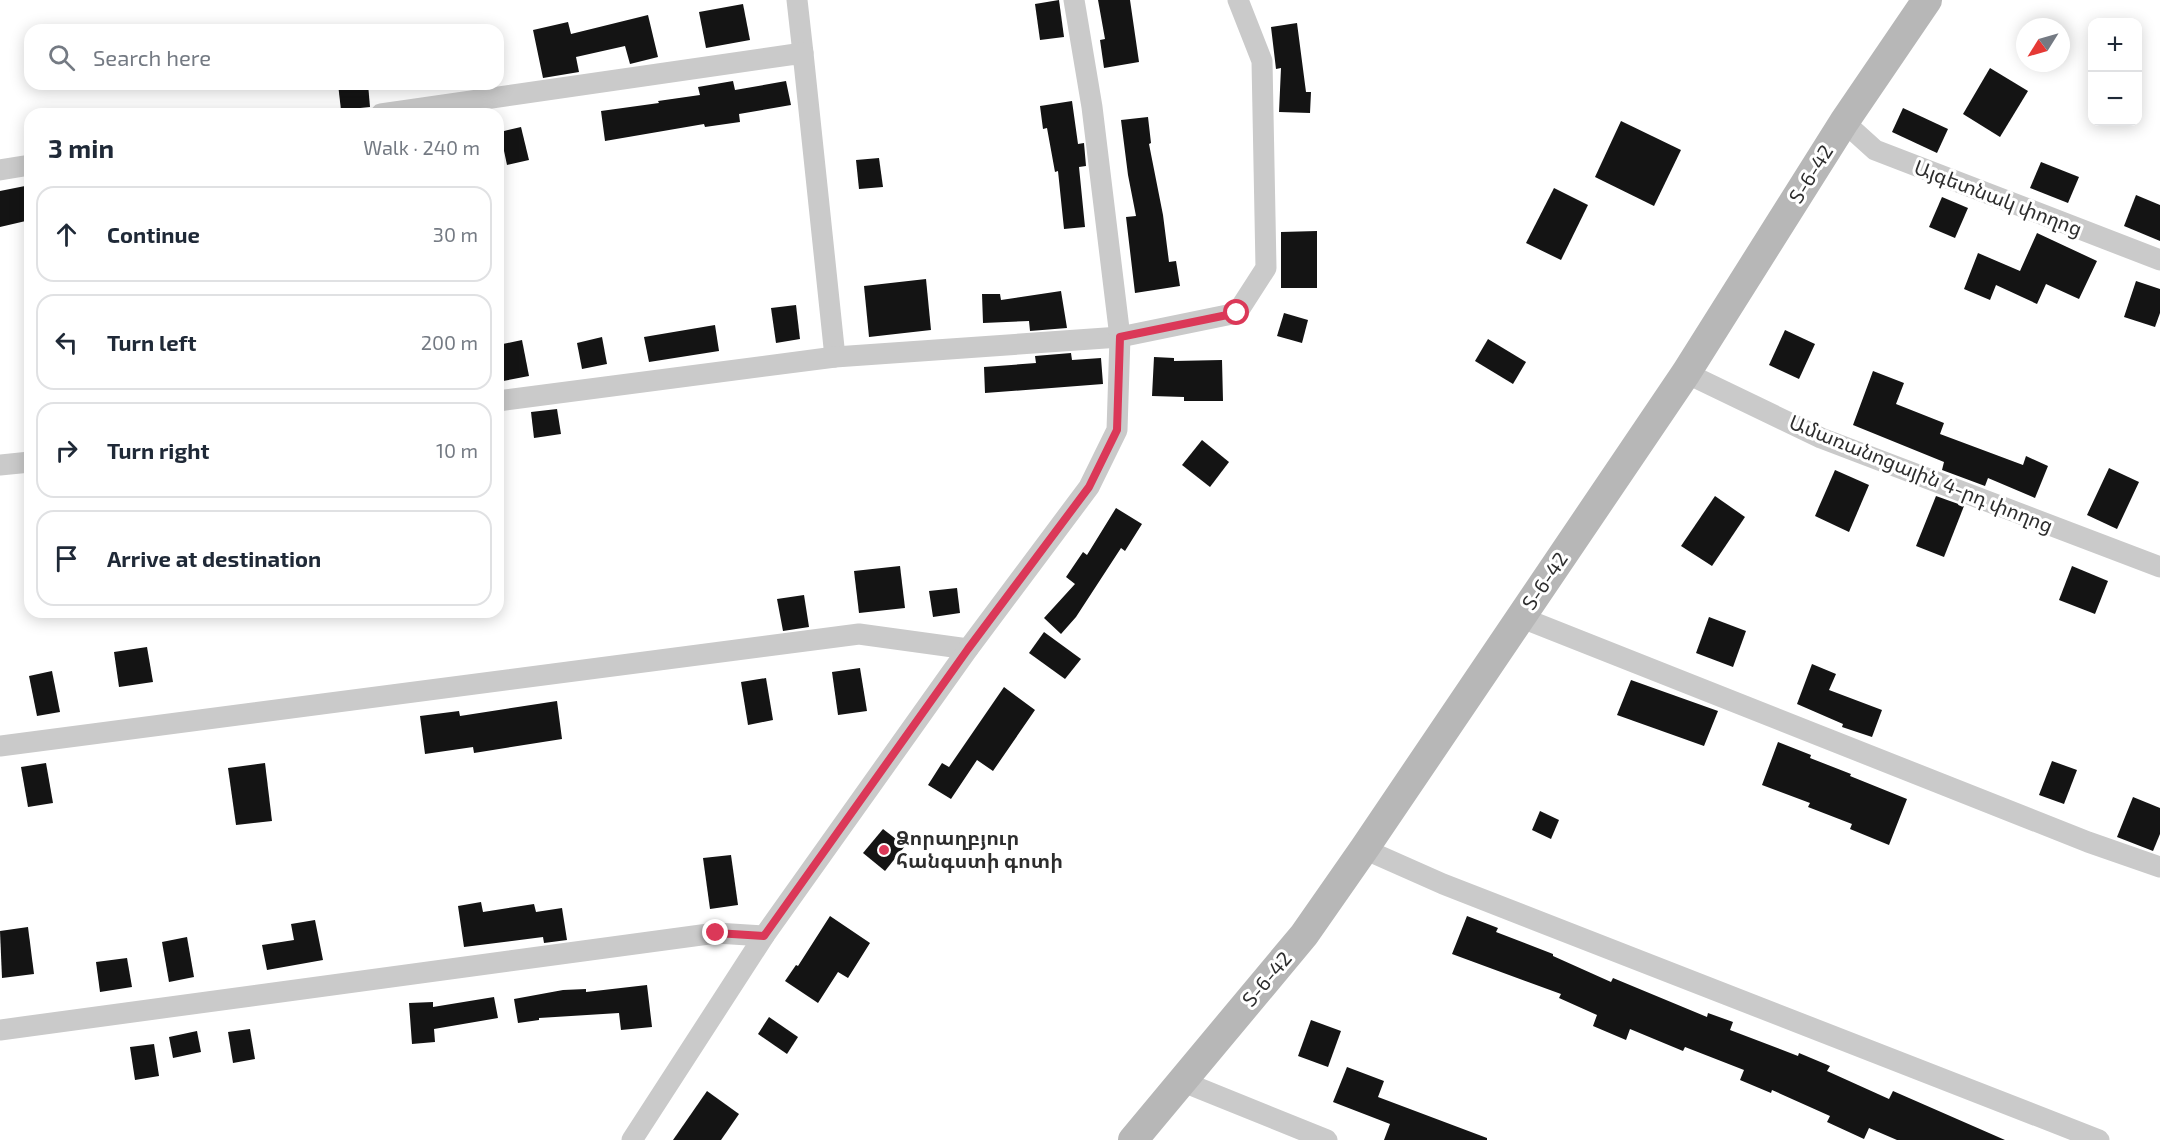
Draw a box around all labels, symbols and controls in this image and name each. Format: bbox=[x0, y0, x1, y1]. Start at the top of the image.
north arrow bbox=[2016, 18, 2070, 72]
map controls bbox=[2088, 18, 2142, 126]
button: + bbox=[2088, 18, 2142, 72]
search box bbox=[24, 24, 504, 90]
icon: search bbox=[45, 41, 78, 74]
text: Search here bbox=[93, 44, 211, 70]
button: − bbox=[2088, 72, 2142, 126]
text: 3 min bbox=[48, 132, 114, 163]
text: Walk · 240 m bbox=[363, 135, 480, 159]
street label: Տ-6-42 bbox=[1783, 140, 1837, 207]
street label: Այգետնակ փողոց bbox=[1911, 154, 2086, 241]
icon: ahead bbox=[50, 218, 83, 251]
text: Continue bbox=[107, 221, 200, 247]
text: 30 m bbox=[433, 222, 478, 246]
route start bbox=[1223, 299, 1249, 325]
icon: left bbox=[50, 326, 83, 359]
text: Turn left bbox=[107, 329, 196, 355]
text: 200 m bbox=[421, 330, 478, 354]
street label: Ամառանոցային 4-րդ փողոց bbox=[1786, 409, 2057, 538]
icon: right bbox=[50, 434, 83, 467]
text: Turn right bbox=[107, 437, 209, 463]
text: 10 m bbox=[436, 438, 478, 462]
icon: arrive bbox=[50, 542, 83, 575]
text: Arrive at destination bbox=[107, 545, 321, 571]
street label: Տ-6-42 bbox=[1516, 547, 1572, 614]
place label: Ձորաղբյուր հանգստի գոտի bbox=[896, 825, 1063, 873]
marker: Ձորաղբյուր հանգստի գոտի bbox=[877, 843, 891, 857]
route end bbox=[702, 919, 728, 945]
street label: Տ-6-42 bbox=[1236, 946, 1296, 1011]

